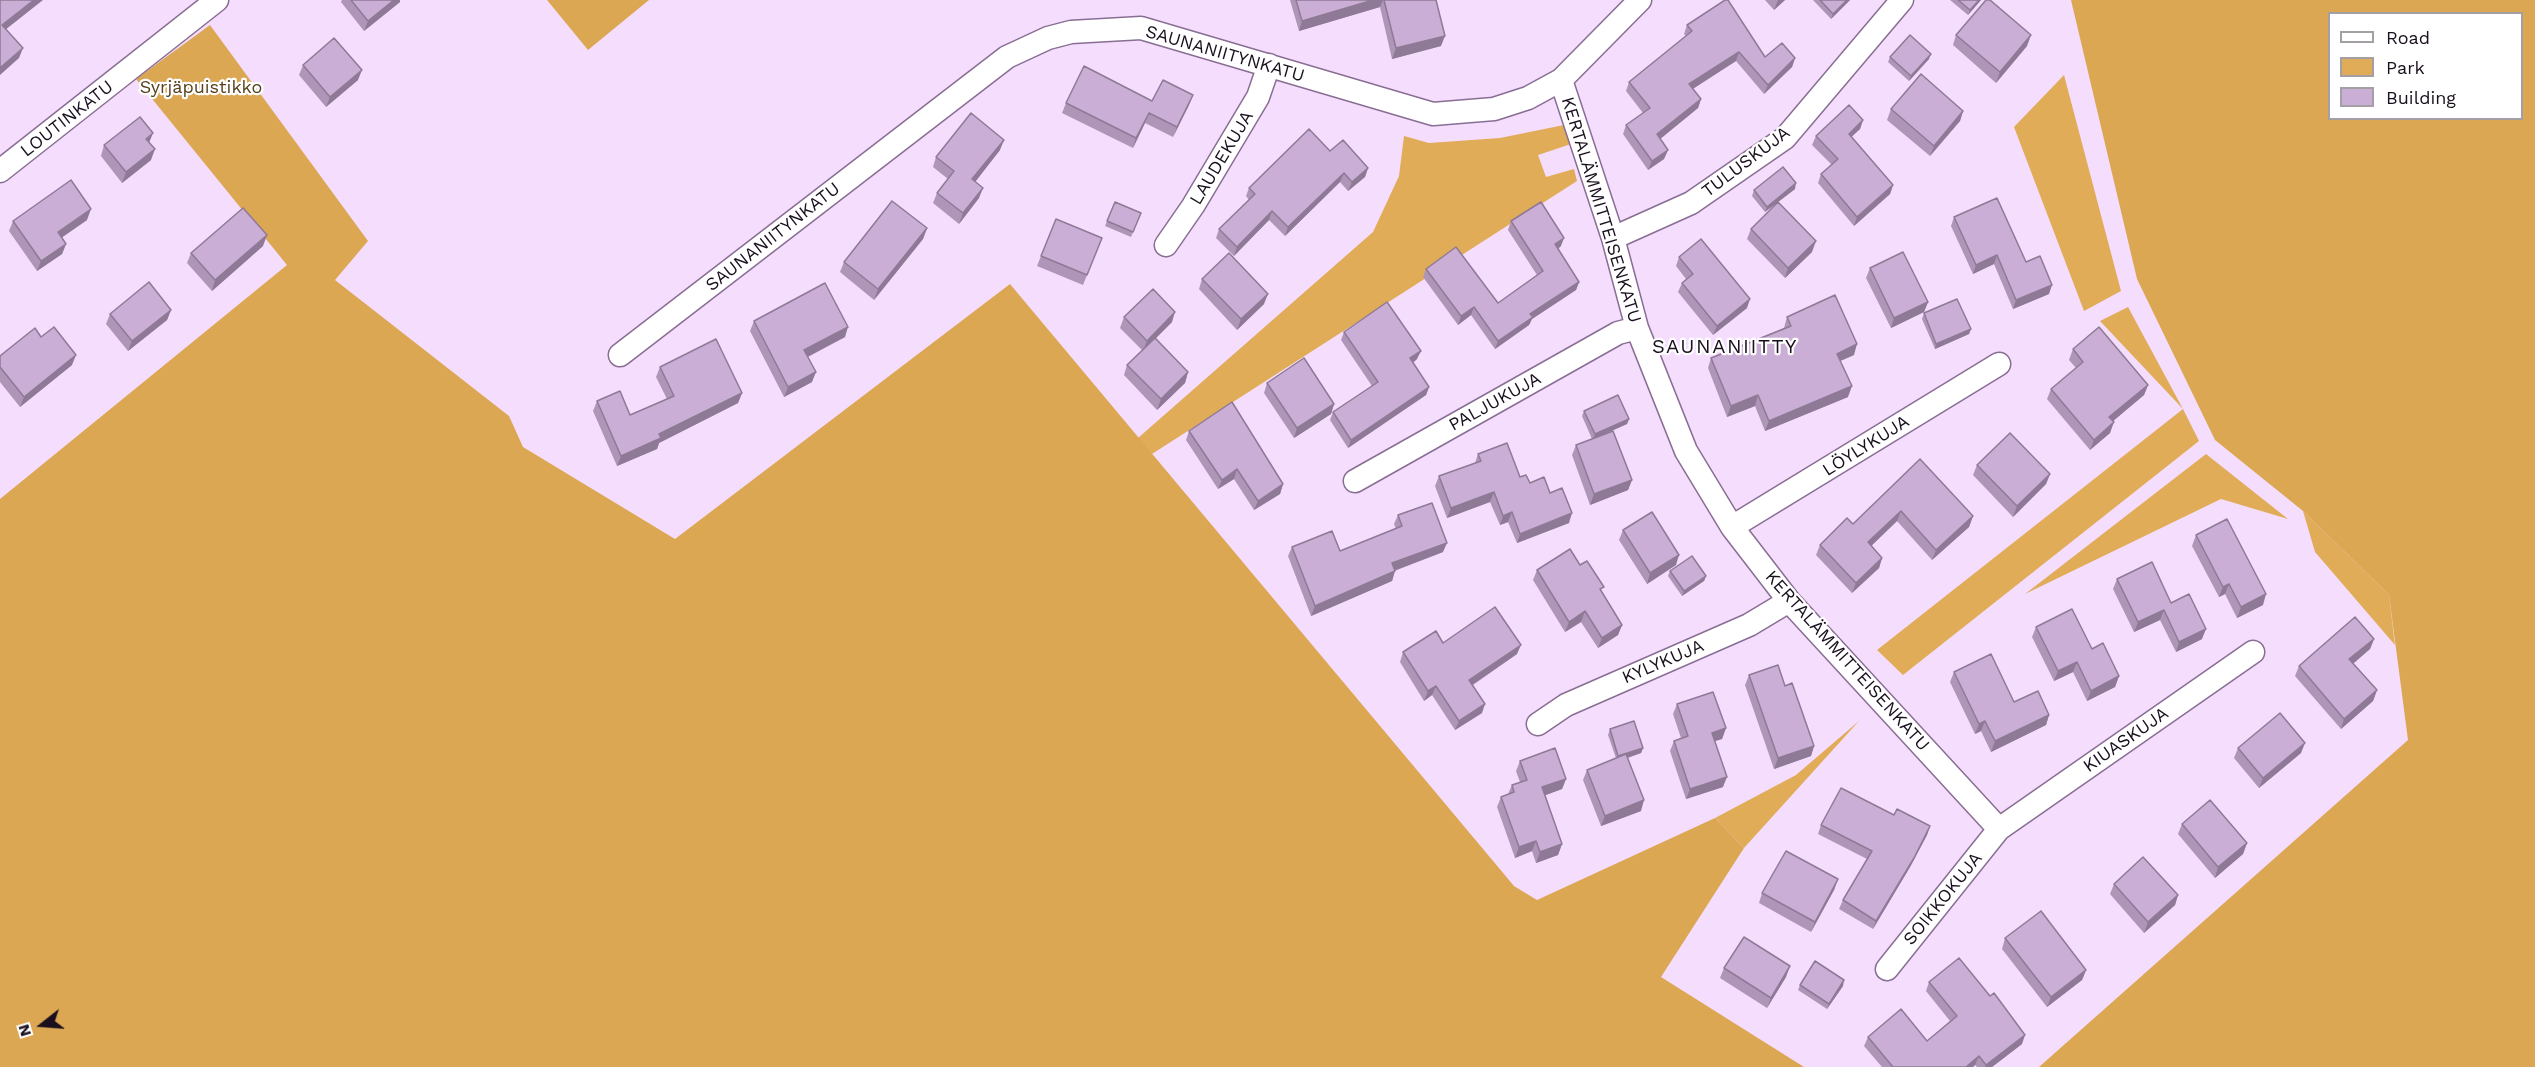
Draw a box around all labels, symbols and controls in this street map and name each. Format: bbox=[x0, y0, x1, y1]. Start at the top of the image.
legend bbox=[2328, 12, 2523, 120]
street label: SAUNANIITYNKATU bbox=[1143, 21, 1307, 87]
text: Road bbox=[2386, 27, 2430, 48]
text: Park bbox=[2386, 57, 2425, 78]
street label: LOUTINKATU bbox=[16, 76, 118, 162]
park label: Syrjäpuistikko bbox=[140, 77, 262, 99]
text: Building bbox=[2386, 87, 2456, 108]
street label: KERTALÄMMITTEISENKATU bbox=[1556, 94, 1646, 326]
street label: LAUDEKUJA bbox=[1186, 107, 1258, 209]
street label: TULUSKUJA bbox=[1698, 122, 1794, 202]
street label: SAUNANIITYNKATU bbox=[702, 178, 844, 296]
district label: SAUNANIITTY bbox=[1652, 335, 1798, 359]
street label: PALJUKUJA bbox=[1445, 368, 1545, 436]
street label: LÖYLYKUJA bbox=[1819, 411, 1913, 481]
street label: KERTALÄMMITTEISENKATU bbox=[1760, 566, 1934, 756]
street label: KYLYKUJA bbox=[1619, 635, 1707, 689]
street label: KIUASKUJA bbox=[2079, 703, 2173, 777]
street label: SOIKKOKUJA bbox=[1899, 848, 1987, 950]
north arrow bbox=[12, 995, 72, 1055]
text: N bbox=[13, 1022, 35, 1039]

